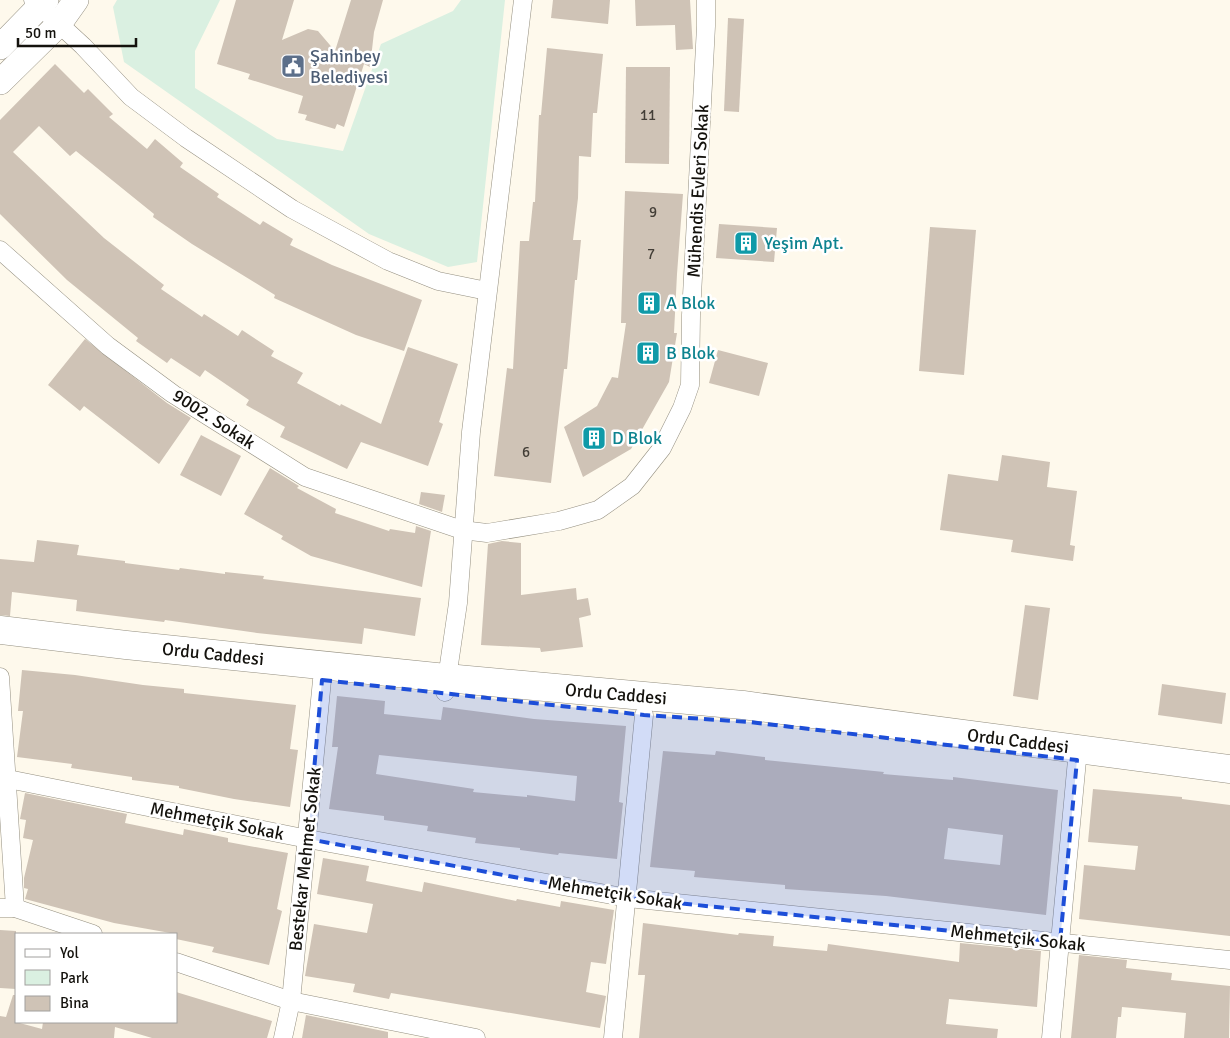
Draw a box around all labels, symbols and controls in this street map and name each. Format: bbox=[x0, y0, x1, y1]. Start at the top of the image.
scale bar bbox=[18, 15, 135, 47]
text: 50 m bbox=[25, 24, 56, 42]
place label: Şahinbey Belediyesi bbox=[310, 45, 388, 88]
public building icon: Şahinbey Belediyesi bbox=[280, 53, 306, 79]
street label: Mühendis Evleri Sokak bbox=[682, 104, 714, 278]
house number: 11 bbox=[640, 106, 656, 124]
house number: 9 bbox=[649, 203, 657, 221]
building icon: Yeşim Apt. bbox=[733, 230, 759, 256]
place label: Yeşim Apt. bbox=[764, 232, 844, 254]
house number: 7 bbox=[647, 245, 655, 263]
building icon: A Blok bbox=[636, 290, 662, 316]
place label: A Blok bbox=[666, 292, 715, 314]
building icon: B Blok bbox=[635, 340, 661, 366]
place label: B Blok bbox=[666, 342, 715, 364]
street label: 9002. Sokak bbox=[169, 384, 259, 454]
building icon: D Blok bbox=[581, 425, 607, 451]
place label: D Blok bbox=[612, 427, 662, 449]
house number: 6 bbox=[522, 443, 530, 461]
street label: Ordu Caddesi bbox=[161, 638, 265, 670]
street label: Ordu Caddesi bbox=[564, 679, 668, 709]
street label: Ordu Caddesi bbox=[966, 724, 1070, 758]
street label: Bestekar Mehmet Sokak bbox=[284, 766, 326, 952]
street label: Mehmetçik Sokak bbox=[148, 797, 286, 845]
street label: Mehmetçik Sokak bbox=[546, 872, 684, 914]
street label: Mehmetçik Sokak bbox=[949, 920, 1087, 956]
legend bbox=[15, 933, 178, 1023]
text: Yol bbox=[60, 944, 79, 962]
text: Park bbox=[60, 969, 89, 987]
text: Bina bbox=[60, 994, 89, 1012]

